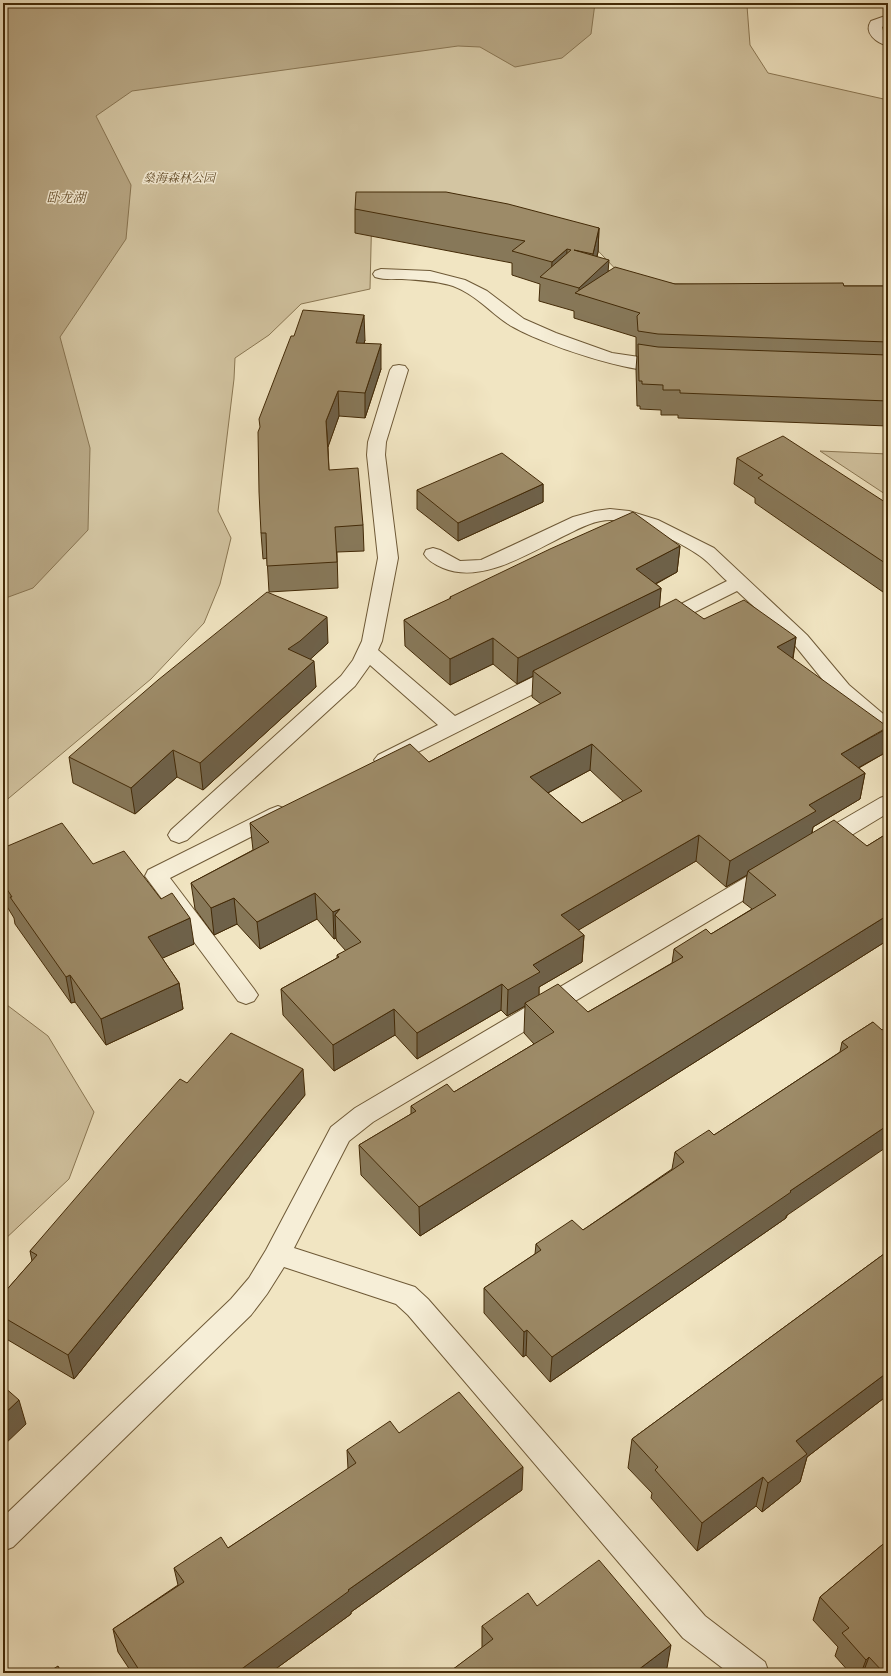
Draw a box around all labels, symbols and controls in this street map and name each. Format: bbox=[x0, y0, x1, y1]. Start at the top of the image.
park label: 燊海森林公园 bbox=[143, 171, 217, 186]
water label: 卧龙湖 bbox=[46, 190, 87, 207]

